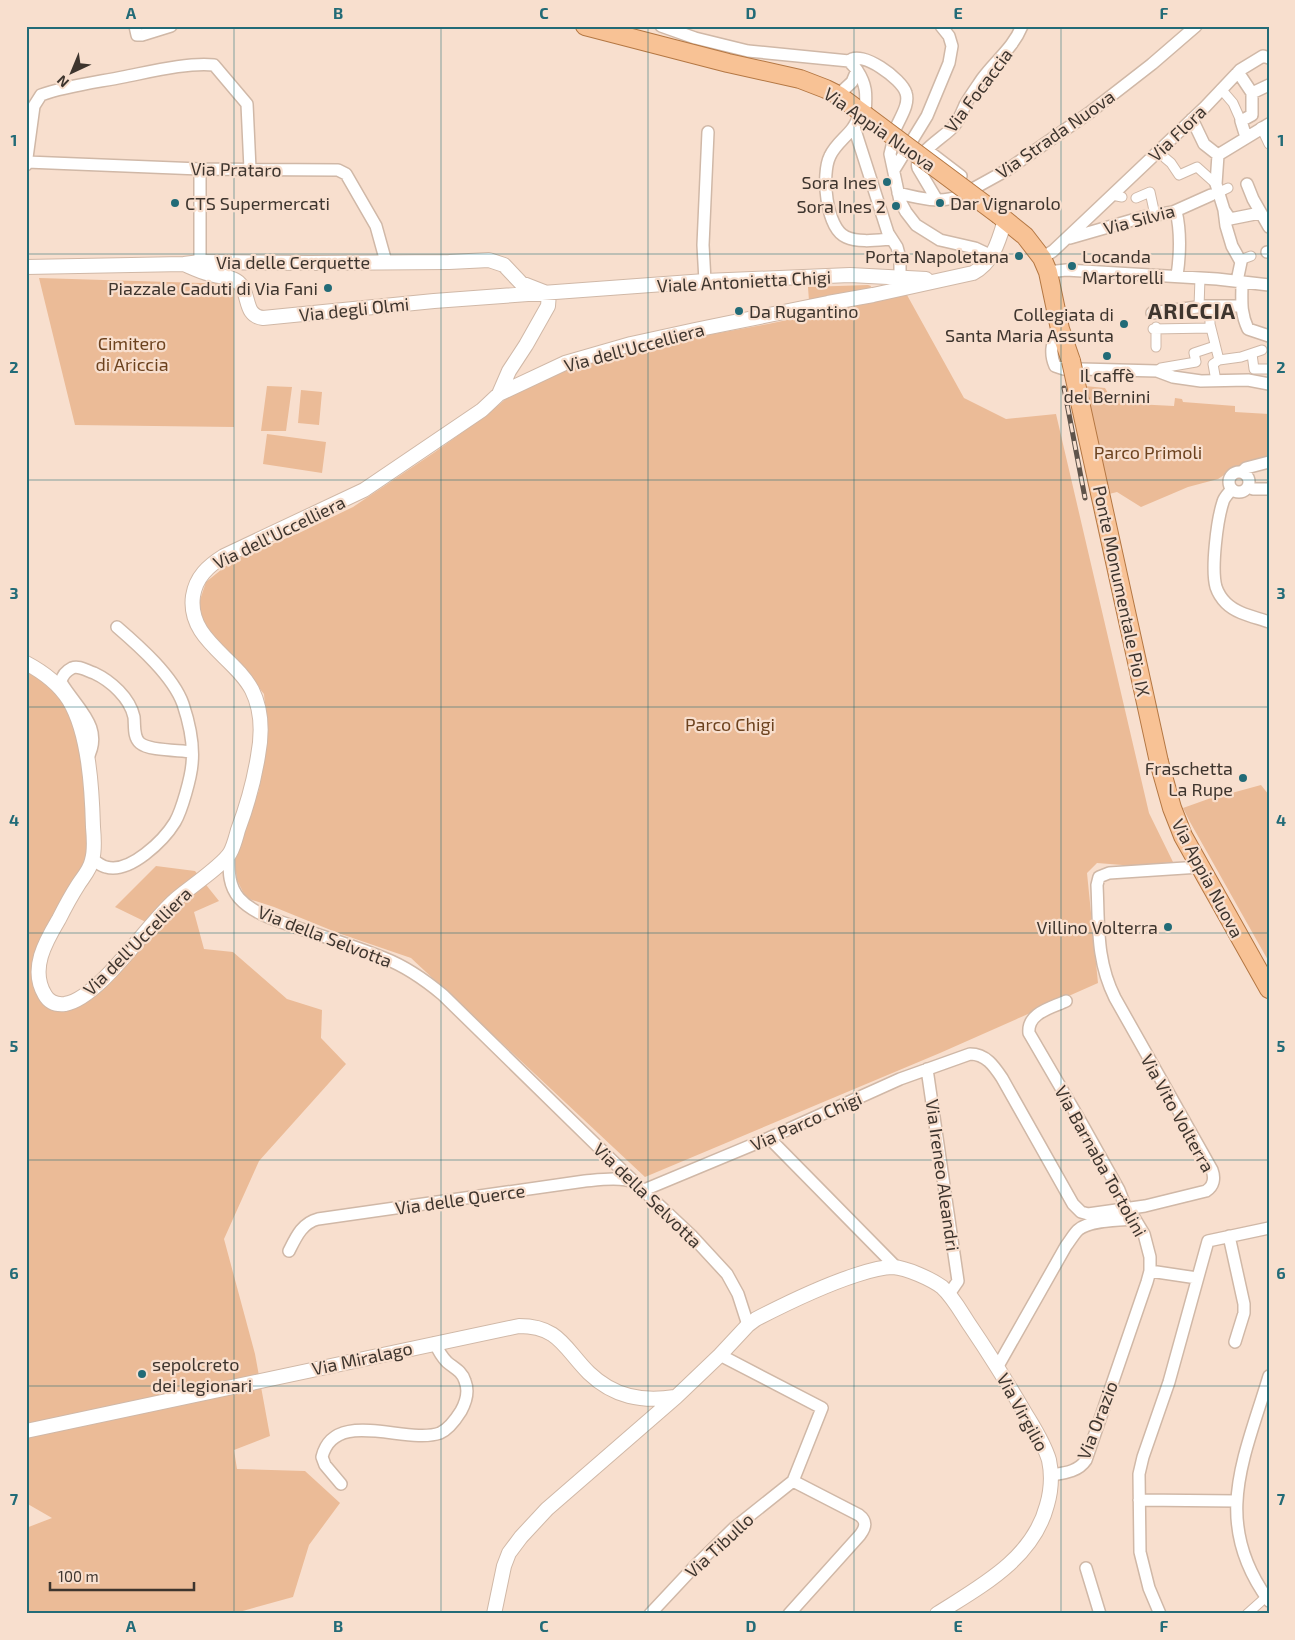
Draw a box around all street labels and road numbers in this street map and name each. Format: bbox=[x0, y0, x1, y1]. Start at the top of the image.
street label: Via Focaccia bbox=[939, 44, 1017, 136]
street label: Via Appia Nuova bbox=[820, 82, 940, 176]
street label: Via Strada Nuova bbox=[991, 85, 1119, 183]
street label: Via Flora bbox=[1144, 100, 1210, 166]
street label: Via Prataro bbox=[190, 157, 282, 181]
street label: Via Silvia bbox=[1101, 199, 1177, 239]
street label: Via delle Cerquette bbox=[216, 251, 370, 273]
street label: Viale Antonietta Chigi bbox=[656, 265, 832, 297]
street label: Via degli Olmi bbox=[298, 292, 410, 326]
street label: Via dell'Uccelliera bbox=[561, 318, 707, 376]
street label: Ponte Monumentale Pio IX bbox=[1089, 483, 1155, 699]
street label: Via dell'Uccelliera bbox=[209, 490, 349, 574]
street label: Via Appia Nuova bbox=[1167, 815, 1249, 941]
street label: Via dell'Uccelliera bbox=[78, 882, 196, 1000]
street label: Via della Selvotta bbox=[255, 900, 395, 972]
street label: Via Vito Volterra bbox=[1136, 1050, 1220, 1176]
street label: Via Barnaba Tortolini bbox=[1050, 1082, 1152, 1240]
street label: Via Parco Chigi bbox=[747, 1087, 865, 1155]
street label: Via Ireneo Aleandri bbox=[921, 1098, 965, 1252]
street label: Via della Selvotta bbox=[589, 1138, 707, 1252]
street label: Via delle Querce bbox=[394, 1179, 526, 1219]
street label: Via Miralago bbox=[310, 1337, 414, 1379]
street label: Via Virgilio bbox=[993, 1369, 1053, 1455]
street label: Via Orazio bbox=[1072, 1378, 1122, 1462]
street label: Via Tibullo bbox=[680, 1508, 758, 1582]

